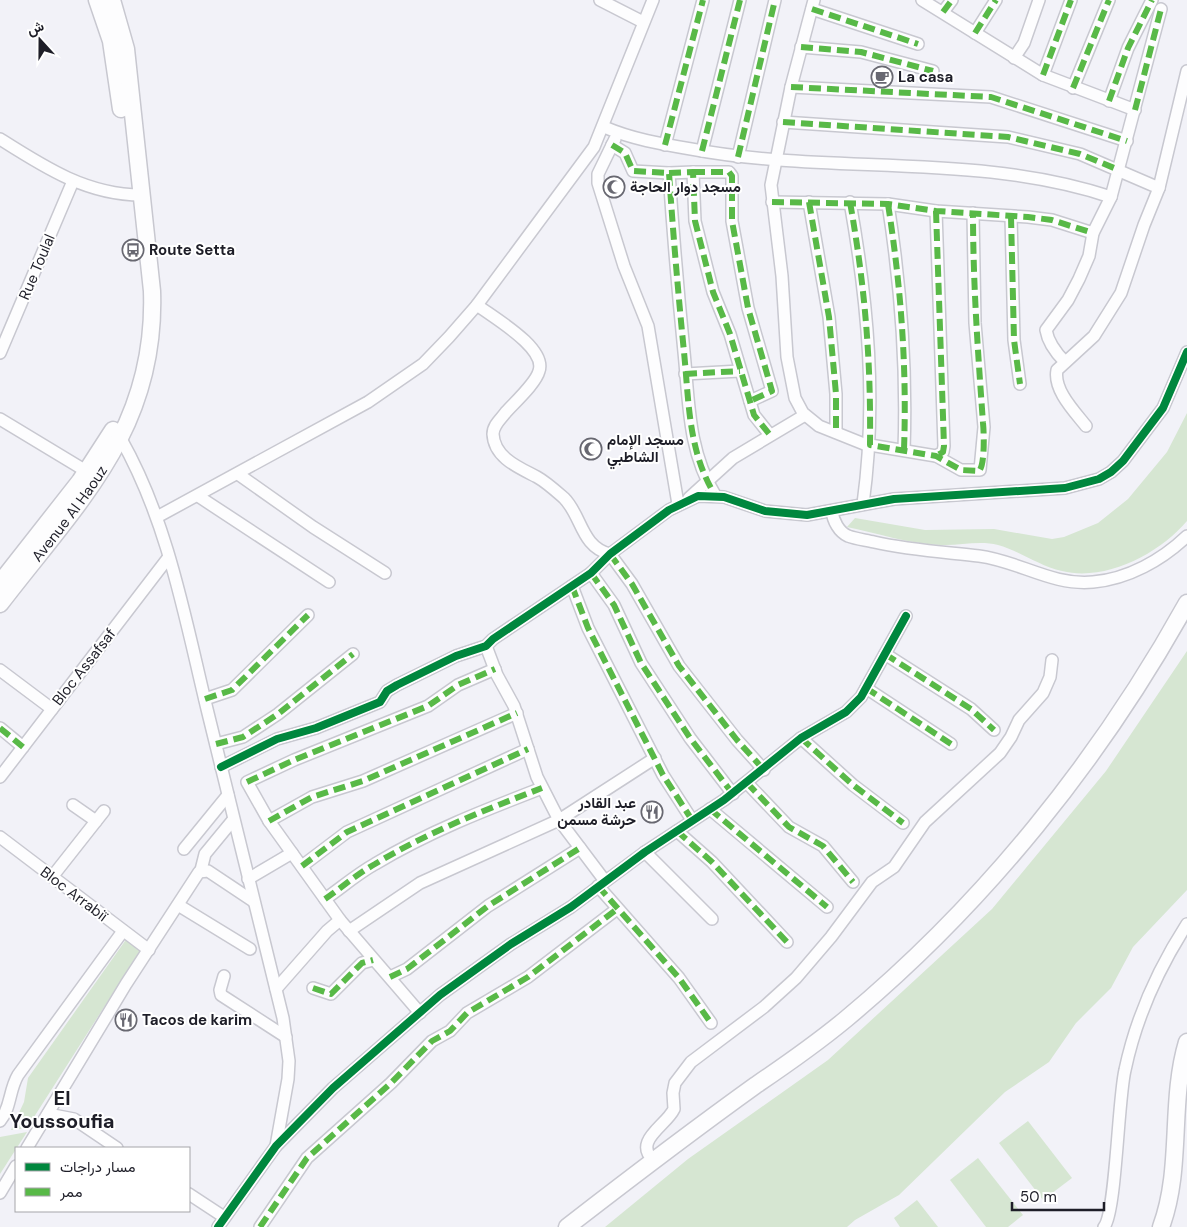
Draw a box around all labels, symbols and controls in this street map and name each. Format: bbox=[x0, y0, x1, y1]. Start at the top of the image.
north arrow bbox=[15, 15, 65, 65]
text: ش bbox=[24, 16, 47, 39]
cafe icon: La casa bbox=[870, 65, 894, 89]
place label: La casa bbox=[898, 67, 953, 87]
mosque icon: مسجد دوار الحاجة bbox=[602, 175, 626, 199]
place label: مسجد دوار الحاجة bbox=[630, 177, 741, 197]
street label: Rue Toulal bbox=[14, 231, 60, 303]
bus stop icon: Route Setta bbox=[121, 238, 145, 262]
place label: Route Setta bbox=[149, 240, 235, 260]
place label: مسجد الإمام الشاطبي bbox=[607, 430, 684, 470]
mosque icon: مسجد الإمام الشاطبي bbox=[579, 437, 603, 461]
street label: Avenue Al Haouz bbox=[27, 462, 112, 566]
street label: Bloc Assafsaf bbox=[48, 624, 120, 710]
place label: عبد القادر حرشة مسمن bbox=[557, 793, 636, 830]
restaurant icon: عبد القادر حرشة مسمن bbox=[640, 800, 664, 824]
street label: Bloc Arrabiï bbox=[36, 862, 112, 926]
restaurant icon: Tacos de karim bbox=[114, 1008, 138, 1032]
place label: Tacos de karim bbox=[142, 1010, 252, 1030]
district label: El Youssoufia bbox=[9, 1085, 115, 1134]
legend bbox=[15, 1147, 190, 1212]
text: مسار دراجات bbox=[60, 1157, 136, 1177]
scale bar bbox=[1012, 1180, 1104, 1212]
text: ممر bbox=[59, 1182, 82, 1202]
text: 50 m bbox=[1020, 1187, 1057, 1207]

